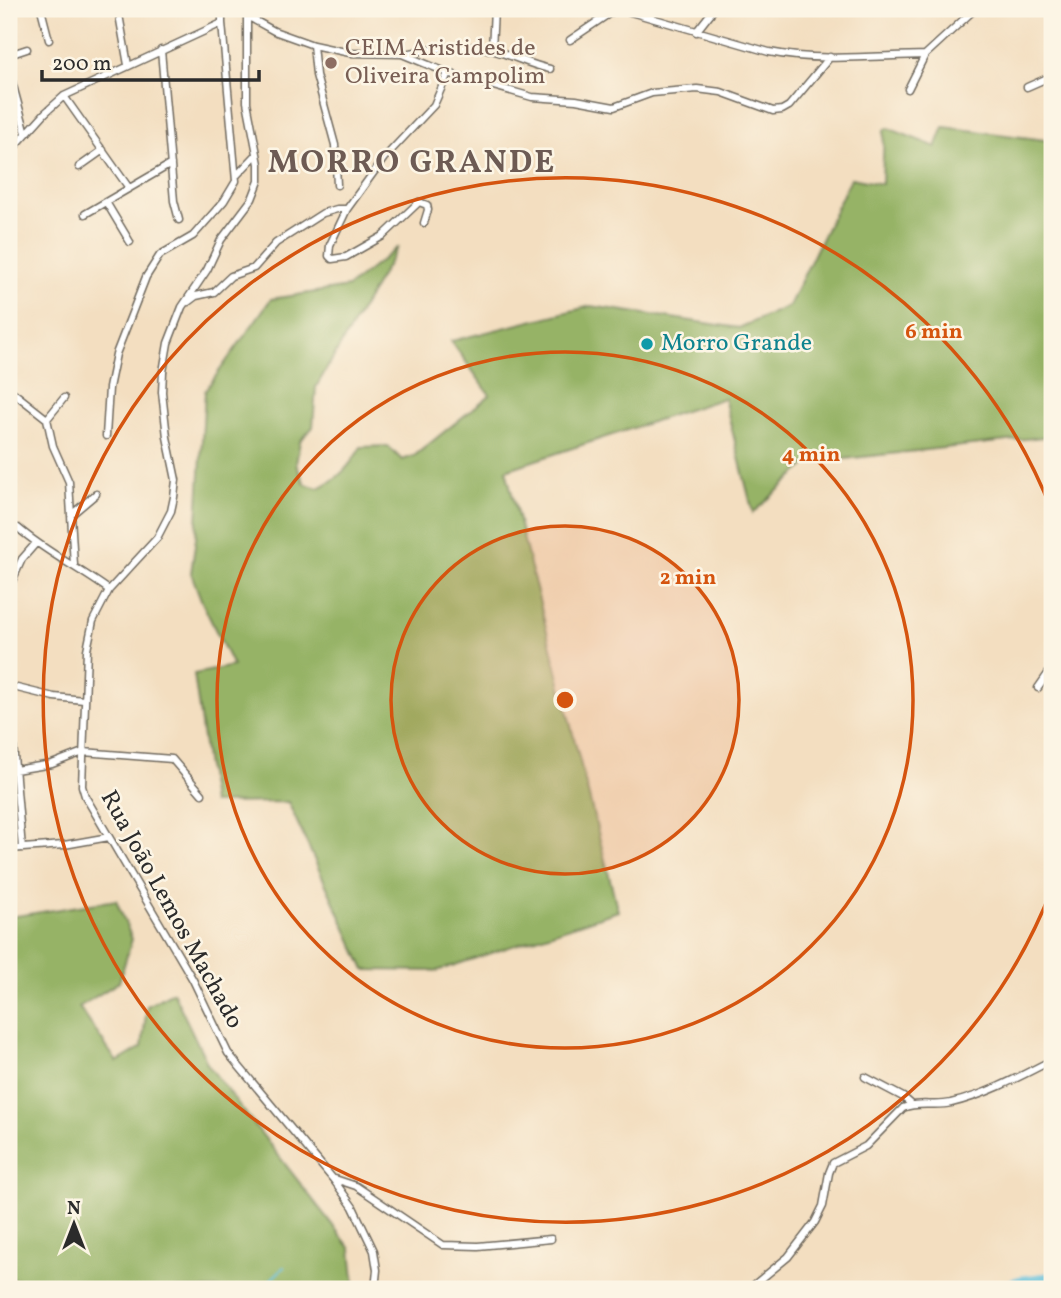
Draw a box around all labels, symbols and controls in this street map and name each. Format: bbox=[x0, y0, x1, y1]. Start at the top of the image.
place label: CEIM Aristides de Oliveira Campolim bbox=[345, 32, 546, 94]
scale bar bbox=[42, 38, 259, 82]
text: 200 m bbox=[52, 50, 112, 79]
marker: CEIM Aristides de Oliveira Campolim bbox=[323, 55, 339, 71]
district label: MORRO GRANDE bbox=[268, 142, 556, 186]
text: 6 min bbox=[905, 318, 963, 347]
place label: Morro Grande bbox=[661, 327, 812, 361]
marker: Morro Grande bbox=[639, 336, 655, 352]
text: 4 min bbox=[782, 441, 840, 470]
text: 2 min bbox=[660, 564, 716, 593]
centre of rings bbox=[553, 688, 577, 712]
street label: Rua João Lemos Machado bbox=[91, 785, 251, 1035]
north arrow bbox=[38, 1190, 108, 1260]
text: N bbox=[67, 1196, 81, 1222]

